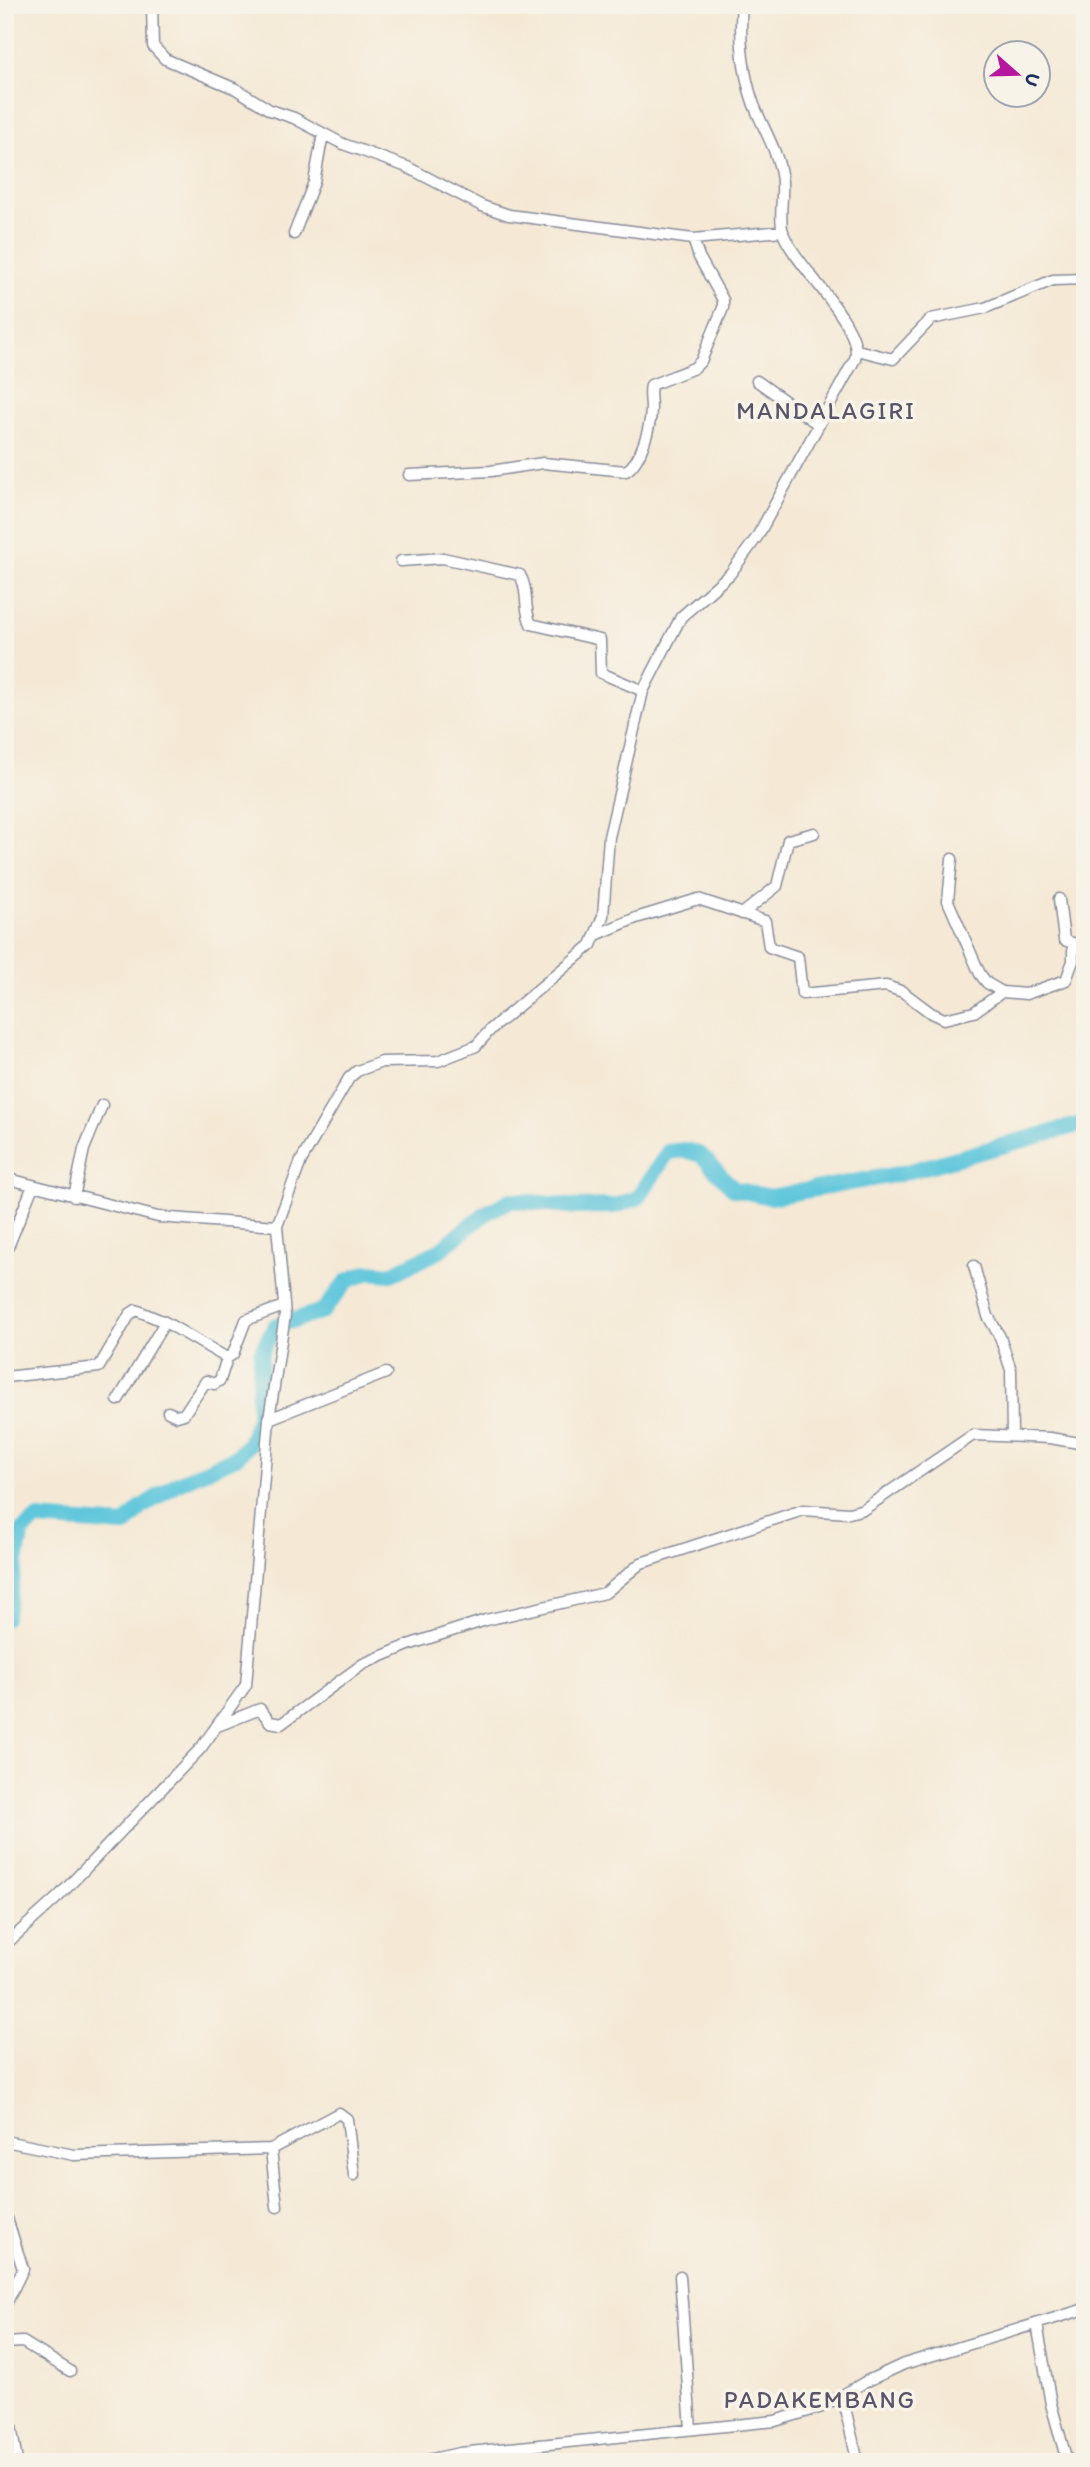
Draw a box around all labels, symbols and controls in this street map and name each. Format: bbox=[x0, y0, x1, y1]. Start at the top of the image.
north arrow bbox=[982, 38, 1052, 108]
text: U bbox=[1020, 70, 1045, 90]
district label: MANDALAGIRI bbox=[736, 396, 916, 425]
district label: PADAKEMBANG bbox=[724, 2385, 916, 2414]

